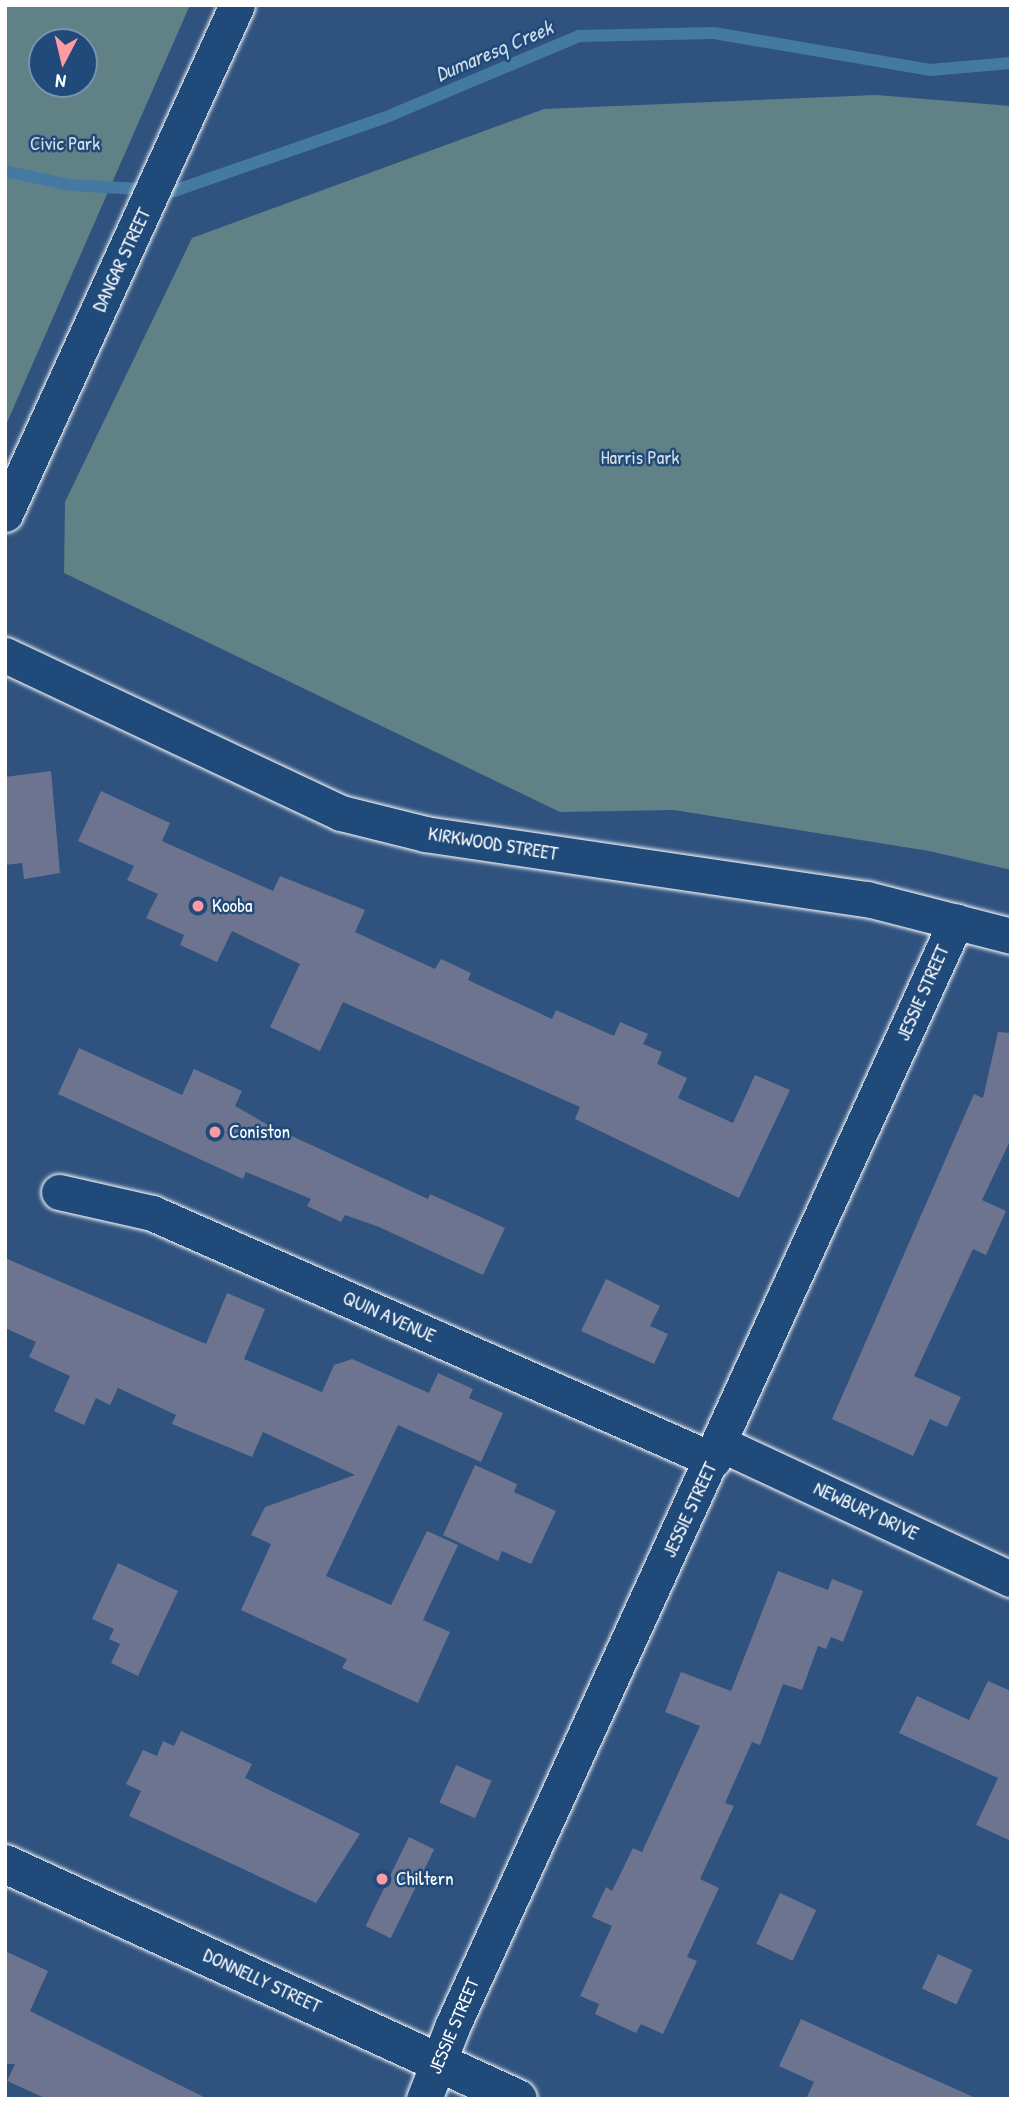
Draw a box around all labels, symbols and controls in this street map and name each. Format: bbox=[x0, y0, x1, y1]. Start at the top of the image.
water label: Dumaresq Creek bbox=[432, 15, 556, 87]
north arrow bbox=[28, 28, 98, 98]
text: N bbox=[54, 68, 67, 95]
park label: Civic Park bbox=[30, 133, 100, 155]
street label: DANGAR STREET bbox=[88, 205, 156, 315]
park label: Harris Park bbox=[601, 447, 679, 469]
street label: KIRKWOOD STREET bbox=[426, 822, 560, 866]
place label: Kooba bbox=[212, 895, 253, 917]
marker: Kooba bbox=[190, 898, 206, 914]
street label: JESSIE STREET bbox=[892, 942, 954, 1044]
place label: Coniston bbox=[229, 1121, 290, 1143]
marker: Coniston bbox=[207, 1124, 223, 1140]
street label: QUIN AVENUE bbox=[339, 1286, 439, 1348]
street label: JESSIE STREET bbox=[658, 1459, 722, 1561]
street label: NEWBURY DRIVE bbox=[810, 1477, 922, 1545]
place label: Chiltern bbox=[396, 1868, 454, 1890]
marker: Chiltern bbox=[374, 1871, 390, 1887]
street label: DONNELLY STREET bbox=[200, 1944, 324, 2018]
street label: JESSIE STREET bbox=[424, 1975, 484, 2077]

